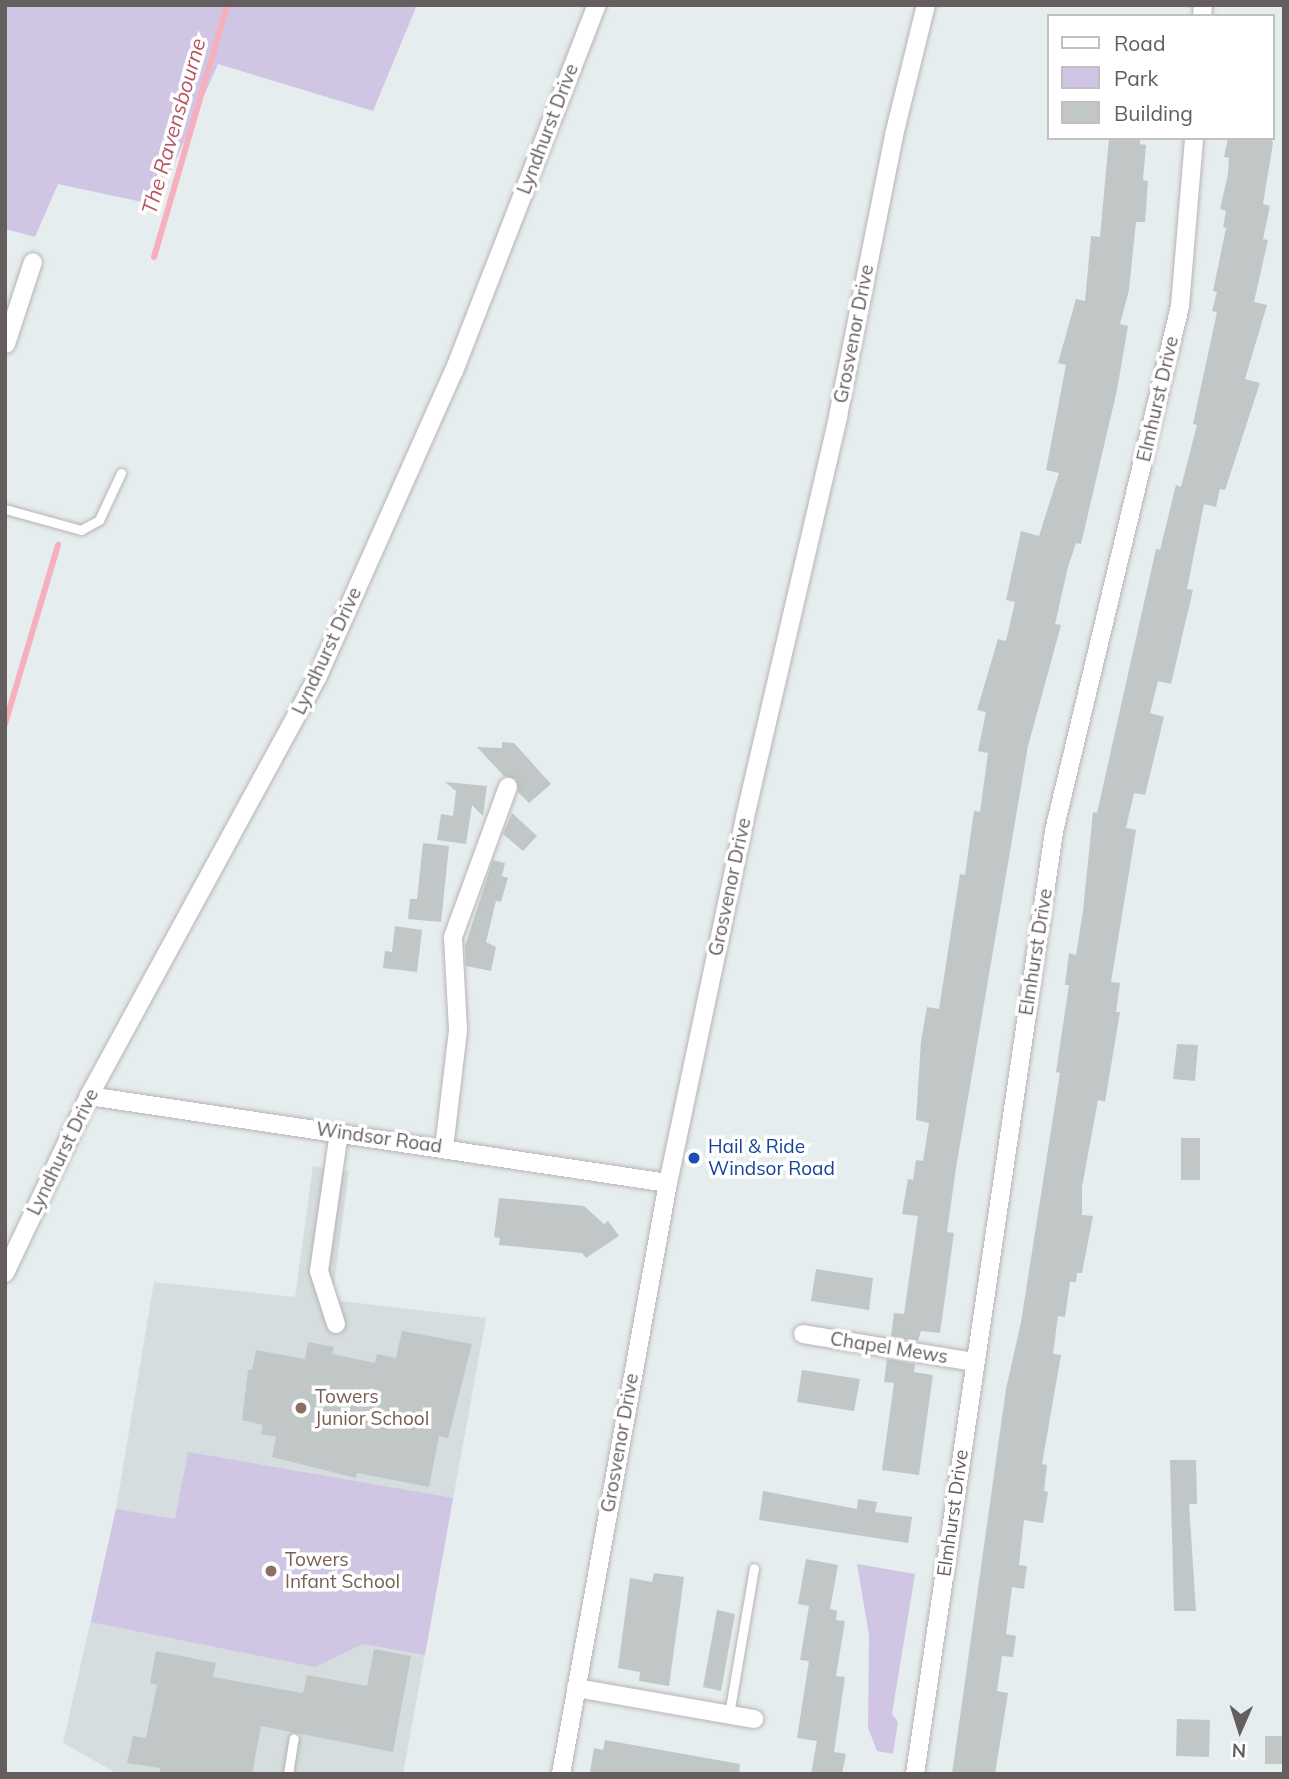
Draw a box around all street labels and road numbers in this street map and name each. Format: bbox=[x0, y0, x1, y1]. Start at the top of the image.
street label: Lyndhurst Drive bbox=[513, 61, 583, 197]
street label: Grosvenor Drive bbox=[829, 263, 879, 405]
street label: Elmhurst Drive bbox=[1132, 334, 1184, 464]
street label: Lyndhurst Drive bbox=[288, 584, 366, 718]
street label: Grosvenor Drive bbox=[704, 816, 756, 958]
street label: Elmhurst Drive bbox=[1015, 887, 1057, 1017]
street label: Lyndhurst Drive bbox=[23, 1085, 103, 1219]
street label: Windsor Road bbox=[315, 1118, 443, 1158]
street label: Chapel Mews bbox=[828, 1327, 950, 1369]
street label: Grosvenor Drive bbox=[597, 1372, 643, 1514]
street label: Elmhurst Drive bbox=[933, 1448, 973, 1578]

